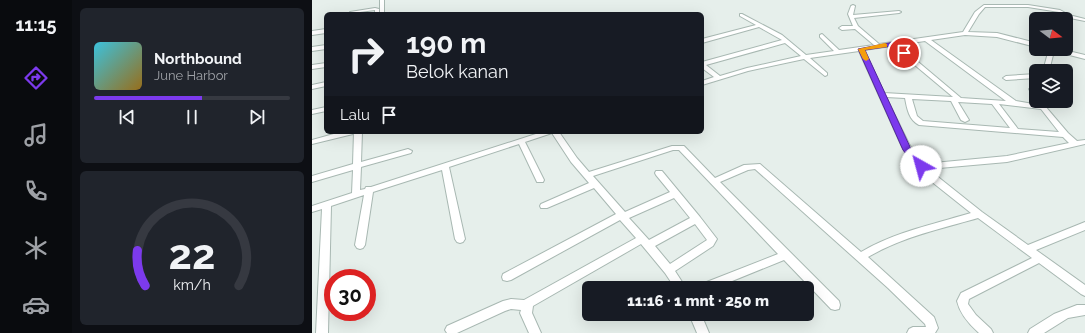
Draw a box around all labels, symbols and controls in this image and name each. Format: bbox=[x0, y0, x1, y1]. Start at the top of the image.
north arrow bbox=[1029, 12, 1073, 56]
map controls bbox=[1029, 12, 1073, 108]
text: 11:15 bbox=[15, 14, 57, 35]
text: 190 m bbox=[406, 27, 486, 60]
icon: right bbox=[340, 28, 392, 80]
pin bbox=[887, 36, 921, 70]
icon: arrive bbox=[893, 42, 915, 64]
text: Northbound bbox=[154, 50, 242, 68]
text: Belok kanan bbox=[406, 61, 508, 82]
icon: directions bbox=[22, 64, 50, 92]
button: layers bbox=[1029, 64, 1073, 108]
text: June Harbor bbox=[154, 68, 228, 83]
icon: arrive bbox=[378, 104, 400, 126]
icon: previous bbox=[116, 106, 138, 128]
icon: pause bbox=[181, 106, 203, 128]
icon: next bbox=[246, 106, 268, 128]
text: Lalu bbox=[340, 106, 370, 124]
icon: music bbox=[22, 121, 50, 149]
position arrow bbox=[900, 145, 942, 187]
icon: phone bbox=[22, 177, 50, 205]
text: 22 bbox=[169, 230, 215, 279]
icon: climate bbox=[22, 234, 50, 262]
speed limit sign: 30 bbox=[324, 269, 376, 321]
text: km/h bbox=[173, 276, 211, 292]
icon: car bbox=[22, 291, 50, 319]
text: 11:16 · 1 mnt · 250 m bbox=[627, 292, 769, 310]

